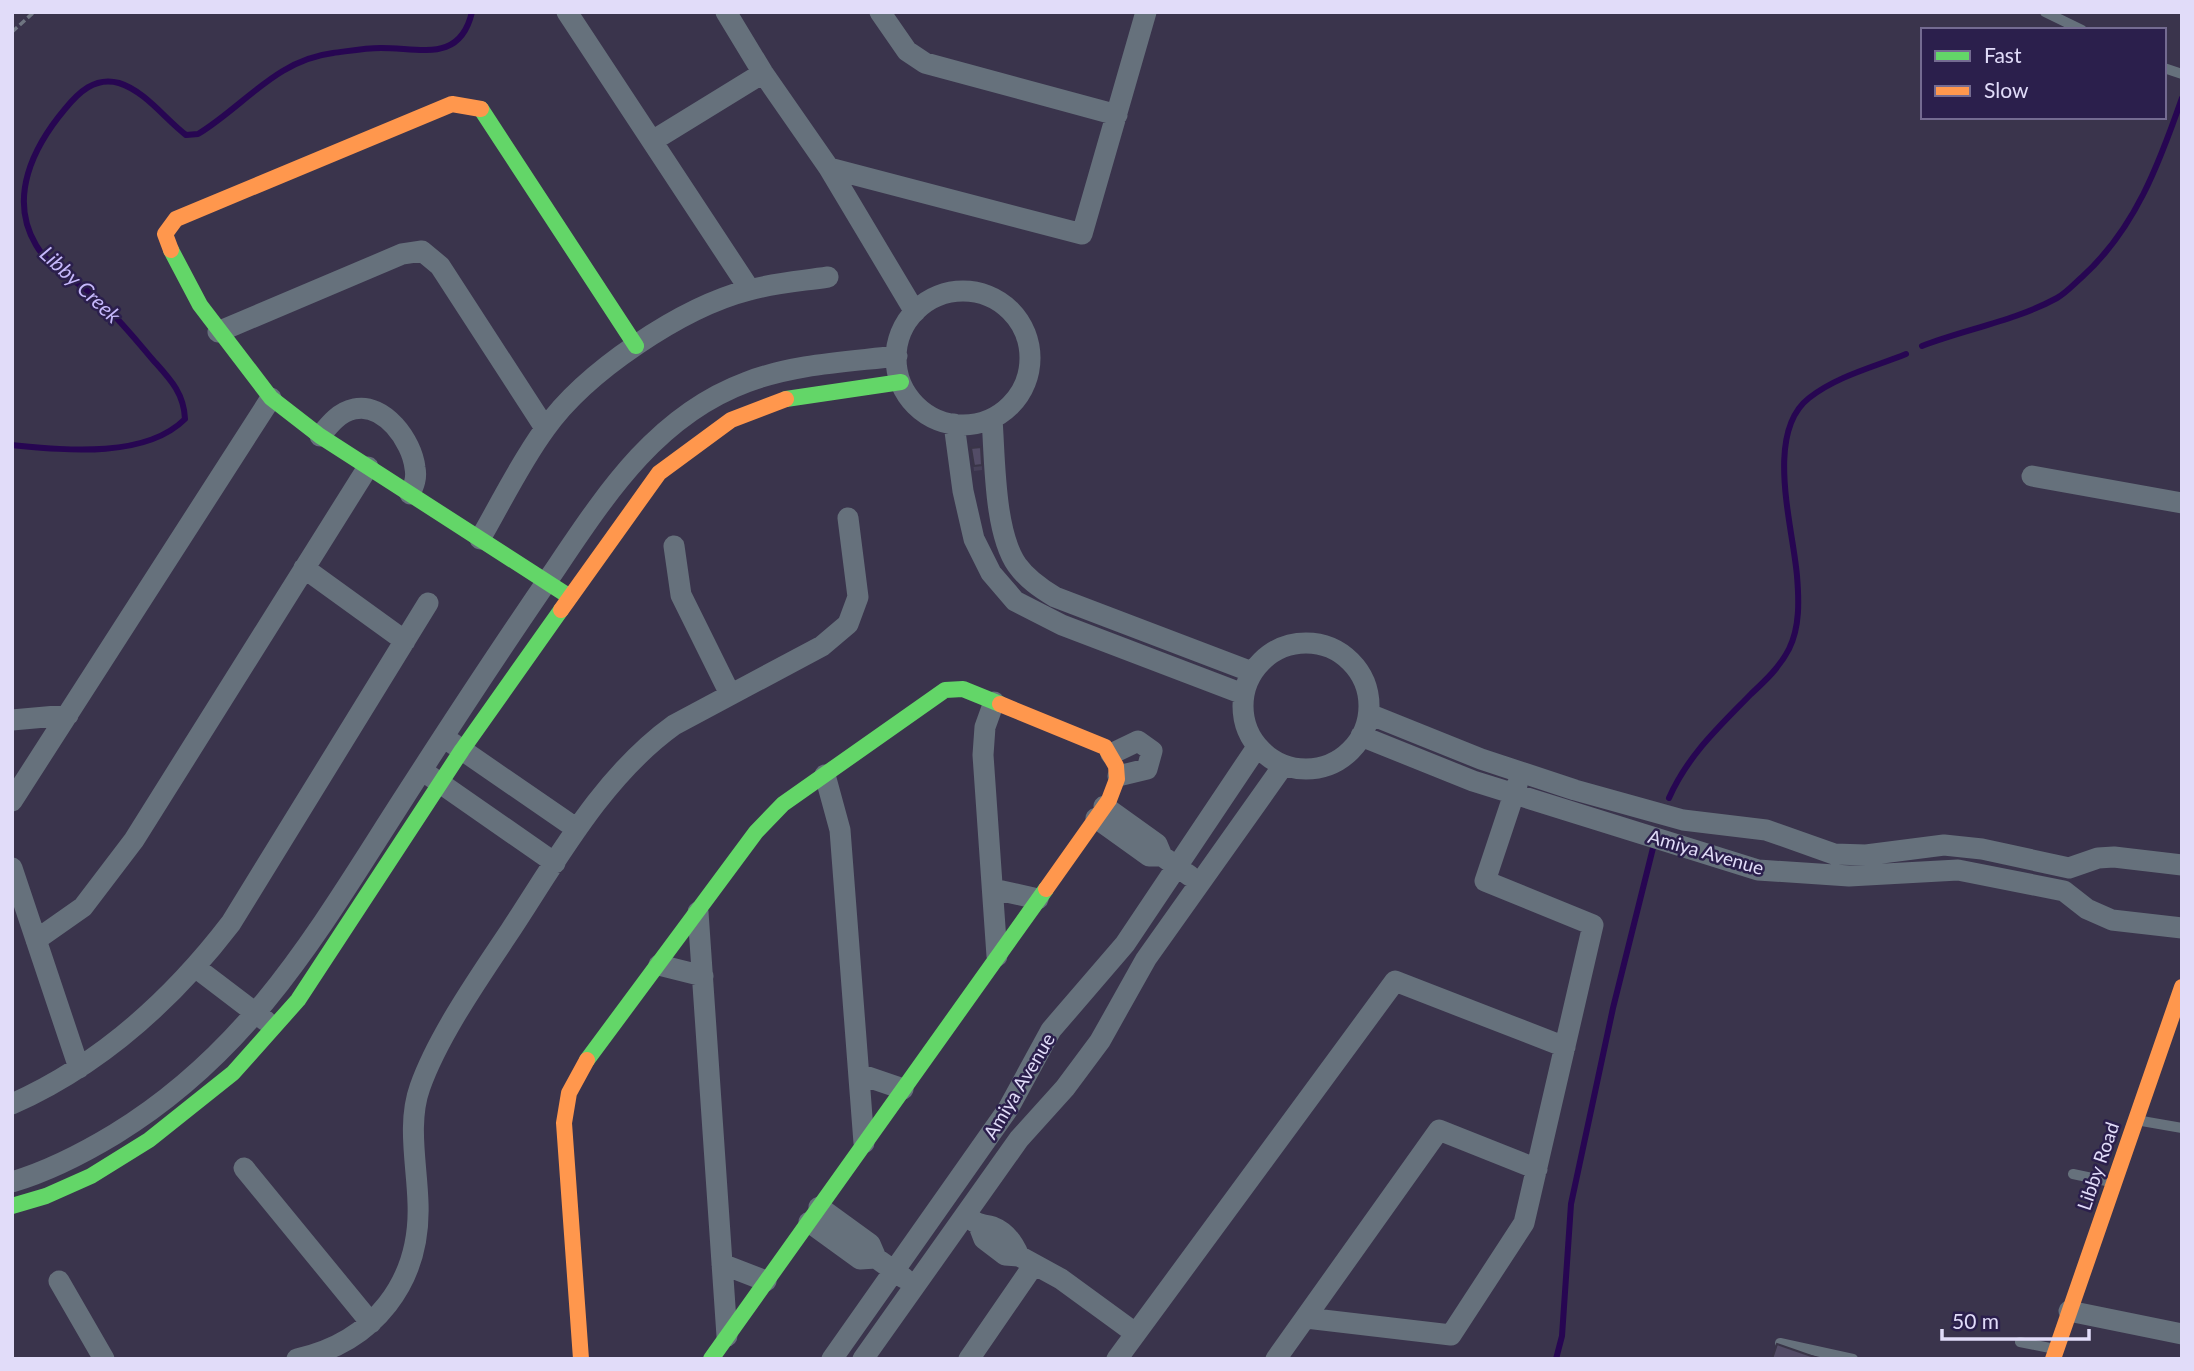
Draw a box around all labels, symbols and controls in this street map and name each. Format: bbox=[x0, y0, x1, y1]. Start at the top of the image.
legend bbox=[1921, 28, 2166, 119]
text: Fast bbox=[1984, 42, 2022, 67]
text: Slow bbox=[1984, 77, 2029, 102]
water label: Libby Creek bbox=[36, 240, 127, 328]
street label: Amiya Avenue bbox=[1646, 824, 1767, 879]
street label: Amiya Avenue bbox=[978, 1029, 1059, 1143]
street label: Libby Road bbox=[2072, 1119, 2123, 1213]
scale bar bbox=[1942, 1298, 2089, 1342]
text: 50 m bbox=[1952, 1308, 1999, 1333]

